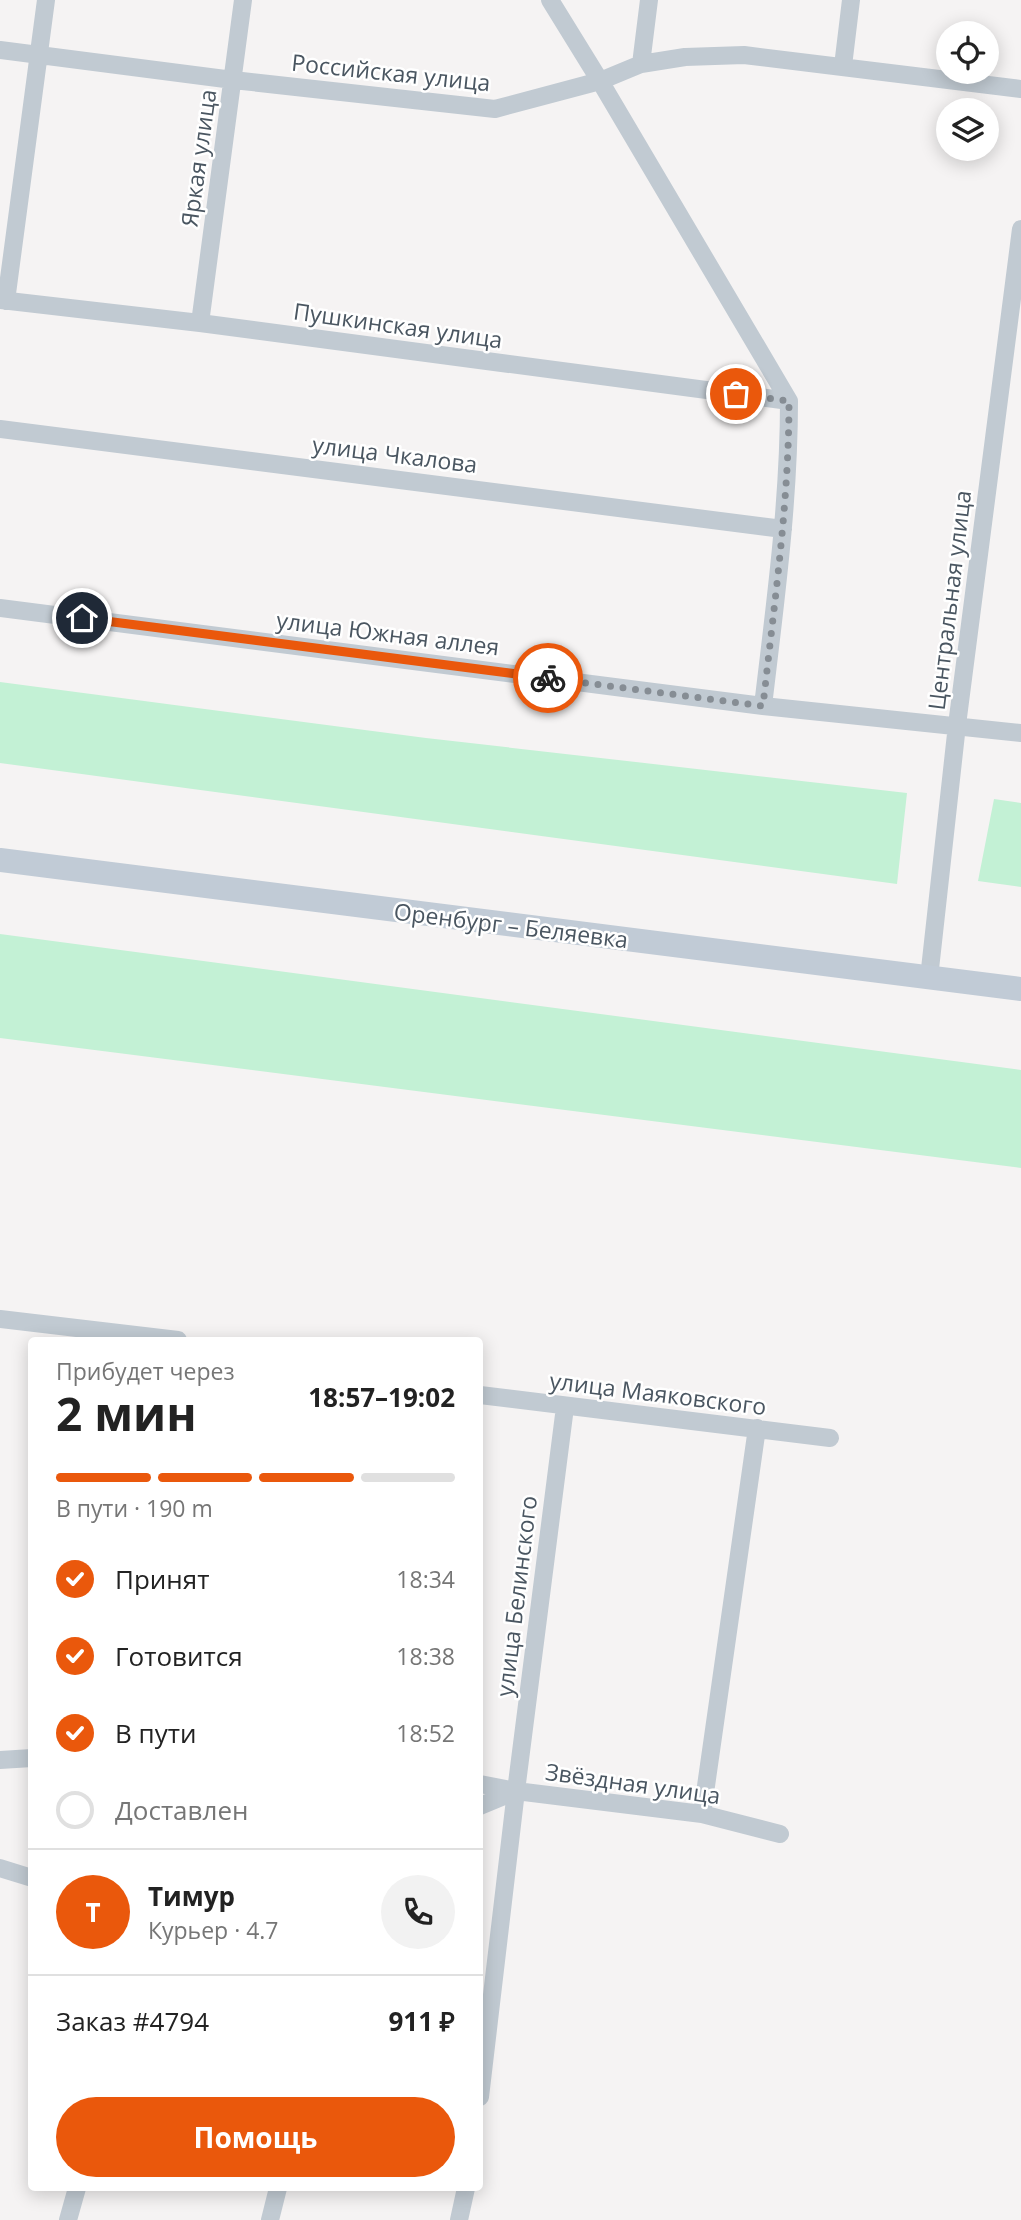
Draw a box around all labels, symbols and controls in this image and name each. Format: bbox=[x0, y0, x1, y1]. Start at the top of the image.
map controls bbox=[936, 21, 999, 161]
button: locate bbox=[936, 21, 999, 84]
street label: Российская улица bbox=[290, 46, 492, 98]
street label: Яркая улица bbox=[173, 87, 223, 229]
button: layers bbox=[936, 98, 999, 161]
street label: Пушкинская улица bbox=[291, 294, 505, 356]
pin bbox=[706, 364, 766, 424]
icon: bag bbox=[717, 375, 755, 413]
street label: улица Чкалова bbox=[311, 428, 479, 480]
street label: Центральная улица bbox=[920, 488, 978, 712]
pin bbox=[52, 588, 112, 648]
icon: home bbox=[63, 599, 101, 637]
street label: улица Южная аллея bbox=[275, 603, 501, 663]
courier bbox=[513, 643, 583, 713]
icon: bike bbox=[529, 659, 567, 697]
street label: Оренбург – Беляевка bbox=[392, 895, 630, 955]
text: Прибудет через bbox=[56, 1355, 235, 1387]
street label: улица Маяковского bbox=[548, 1364, 768, 1422]
text: 18:57–19:02 bbox=[308, 1379, 455, 1415]
text: 2 мин bbox=[56, 1382, 197, 1444]
text: В пути · 190 m bbox=[56, 1492, 213, 1524]
street label: улица Белинского bbox=[488, 1494, 544, 1698]
icon: check bbox=[56, 1560, 94, 1598]
text: Принят bbox=[115, 1561, 209, 1597]
text: 18:34 bbox=[396, 1563, 455, 1595]
icon: check bbox=[56, 1637, 94, 1675]
text: Готовится bbox=[115, 1638, 243, 1674]
text: 18:38 bbox=[396, 1640, 455, 1672]
icon: check bbox=[56, 1714, 94, 1752]
text: В пути bbox=[115, 1715, 196, 1751]
text: 18:52 bbox=[396, 1717, 455, 1749]
street label: Звёздная улица bbox=[543, 1755, 723, 1811]
text: Доставлен bbox=[115, 1792, 248, 1828]
button: phone bbox=[381, 1875, 455, 1949]
text: Тимур bbox=[148, 1878, 235, 1914]
text: Т bbox=[85, 1894, 101, 1930]
text: Курьер · 4.7 bbox=[148, 1914, 279, 1946]
text: Заказ #4794 bbox=[56, 2003, 209, 2039]
text: 911 ₽ bbox=[389, 2003, 455, 2039]
button: Помощь bbox=[56, 2097, 455, 2177]

